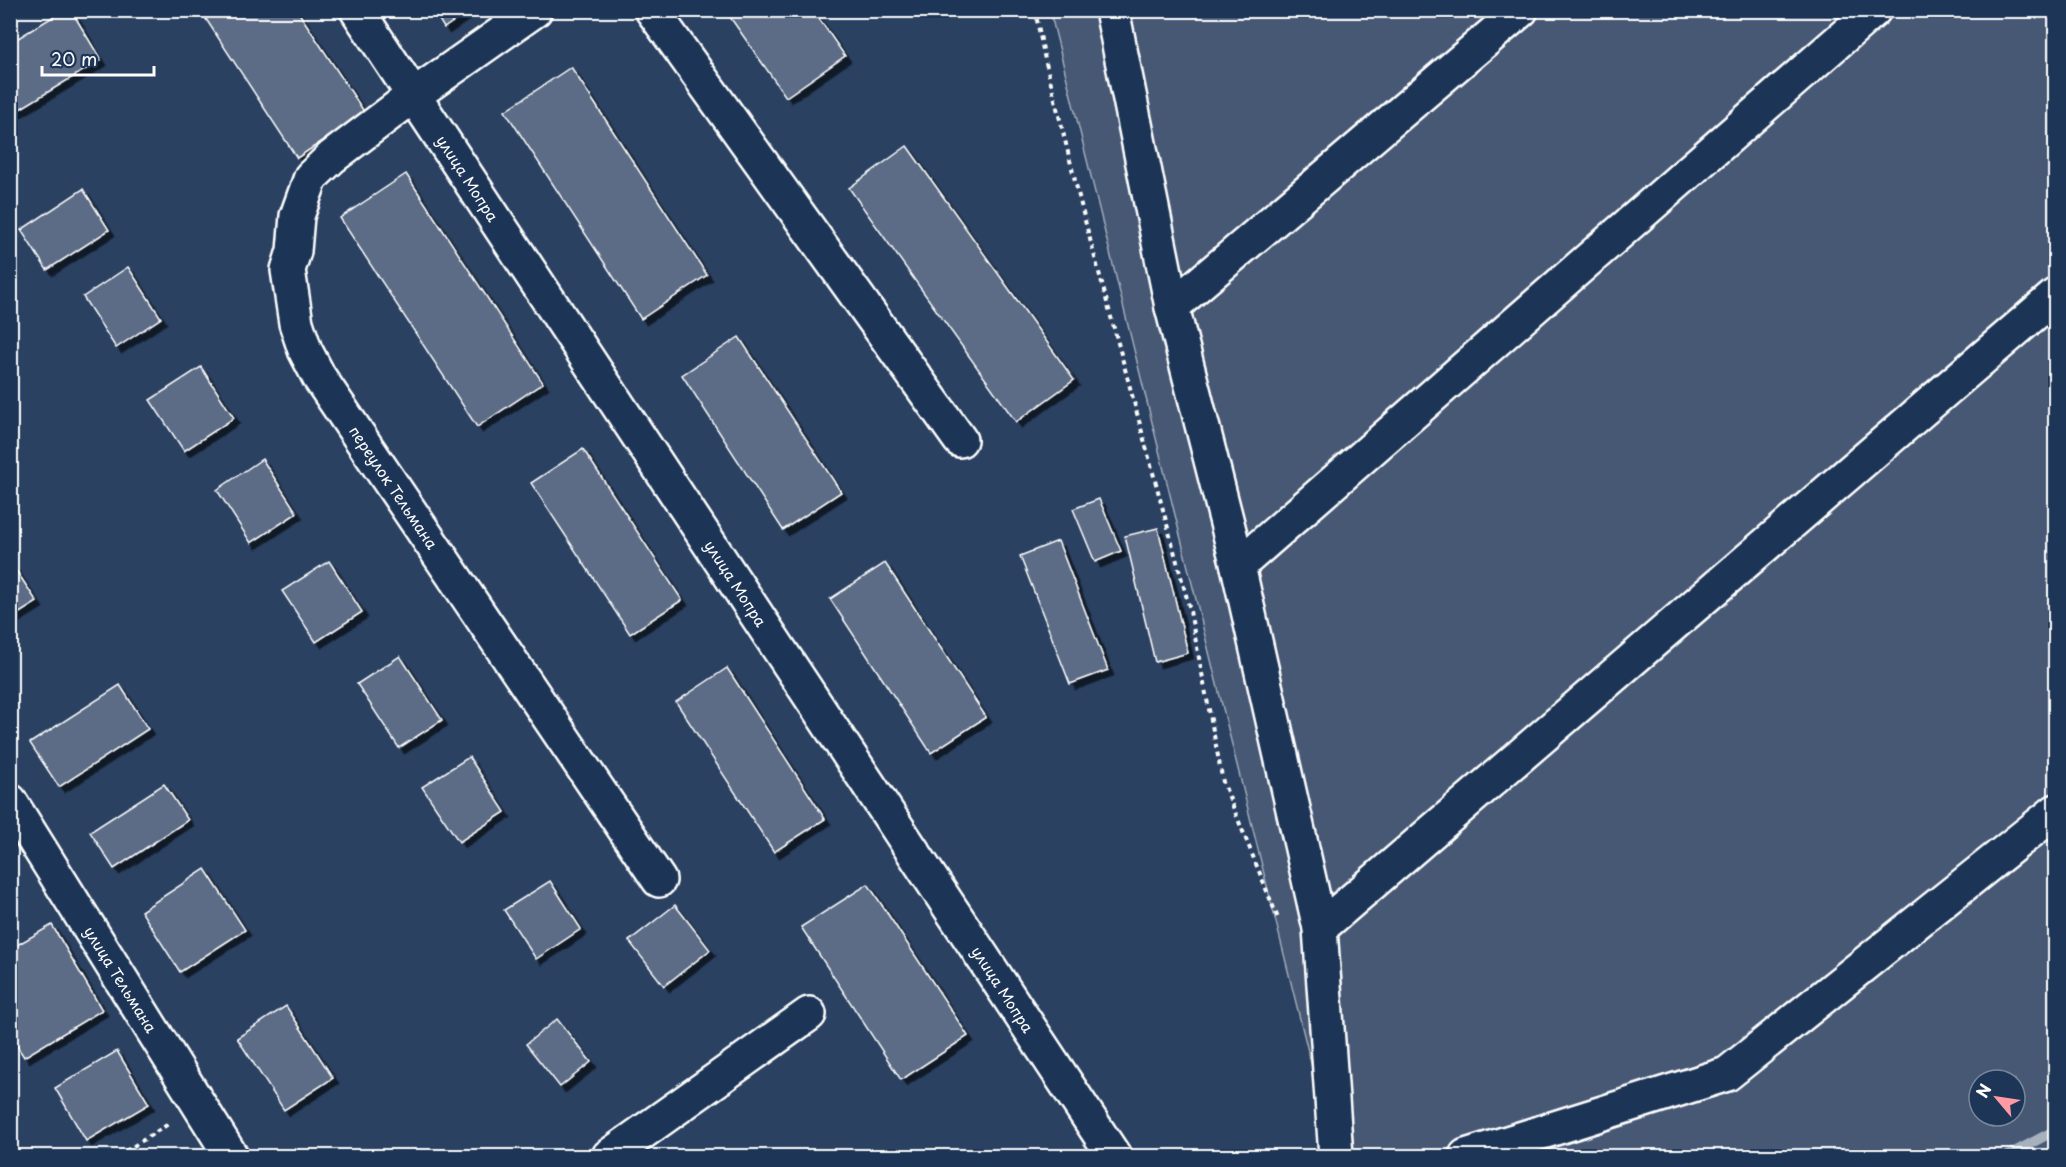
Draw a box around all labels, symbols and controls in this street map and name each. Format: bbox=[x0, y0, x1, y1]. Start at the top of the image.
scale bar bbox=[42, 39, 154, 77]
text: 20 m bbox=[51, 45, 97, 72]
street label: улица Мопра bbox=[431, 130, 505, 226]
street label: переулок Тельмана bbox=[344, 421, 444, 554]
street label: улица Мопра bbox=[699, 535, 773, 631]
street label: улица Тельмана bbox=[79, 921, 163, 1037]
street label: улица Мопра bbox=[966, 941, 1040, 1037]
north arrow bbox=[1967, 1068, 2027, 1128]
text: N bbox=[1969, 1079, 1997, 1102]

